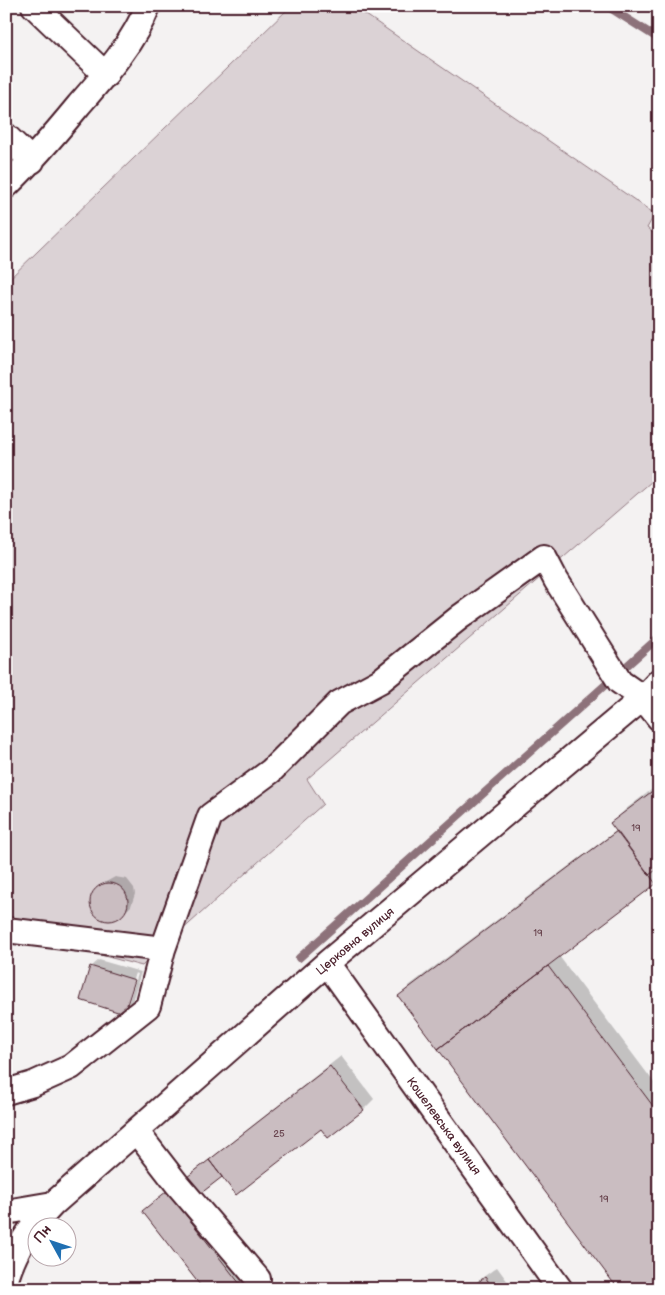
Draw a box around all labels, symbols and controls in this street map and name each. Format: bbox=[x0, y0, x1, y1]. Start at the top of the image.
house number: 19 bbox=[631, 822, 641, 834]
street label: Церковна вулиця bbox=[313, 904, 398, 978]
house number: 19 bbox=[533, 927, 543, 939]
street label: Кошелевська вулиця bbox=[403, 1075, 484, 1178]
house number: 25 bbox=[273, 1128, 285, 1140]
house number: 19 bbox=[599, 1193, 609, 1205]
north arrow bbox=[28, 1218, 78, 1268]
text: Пн bbox=[30, 1221, 55, 1247]

